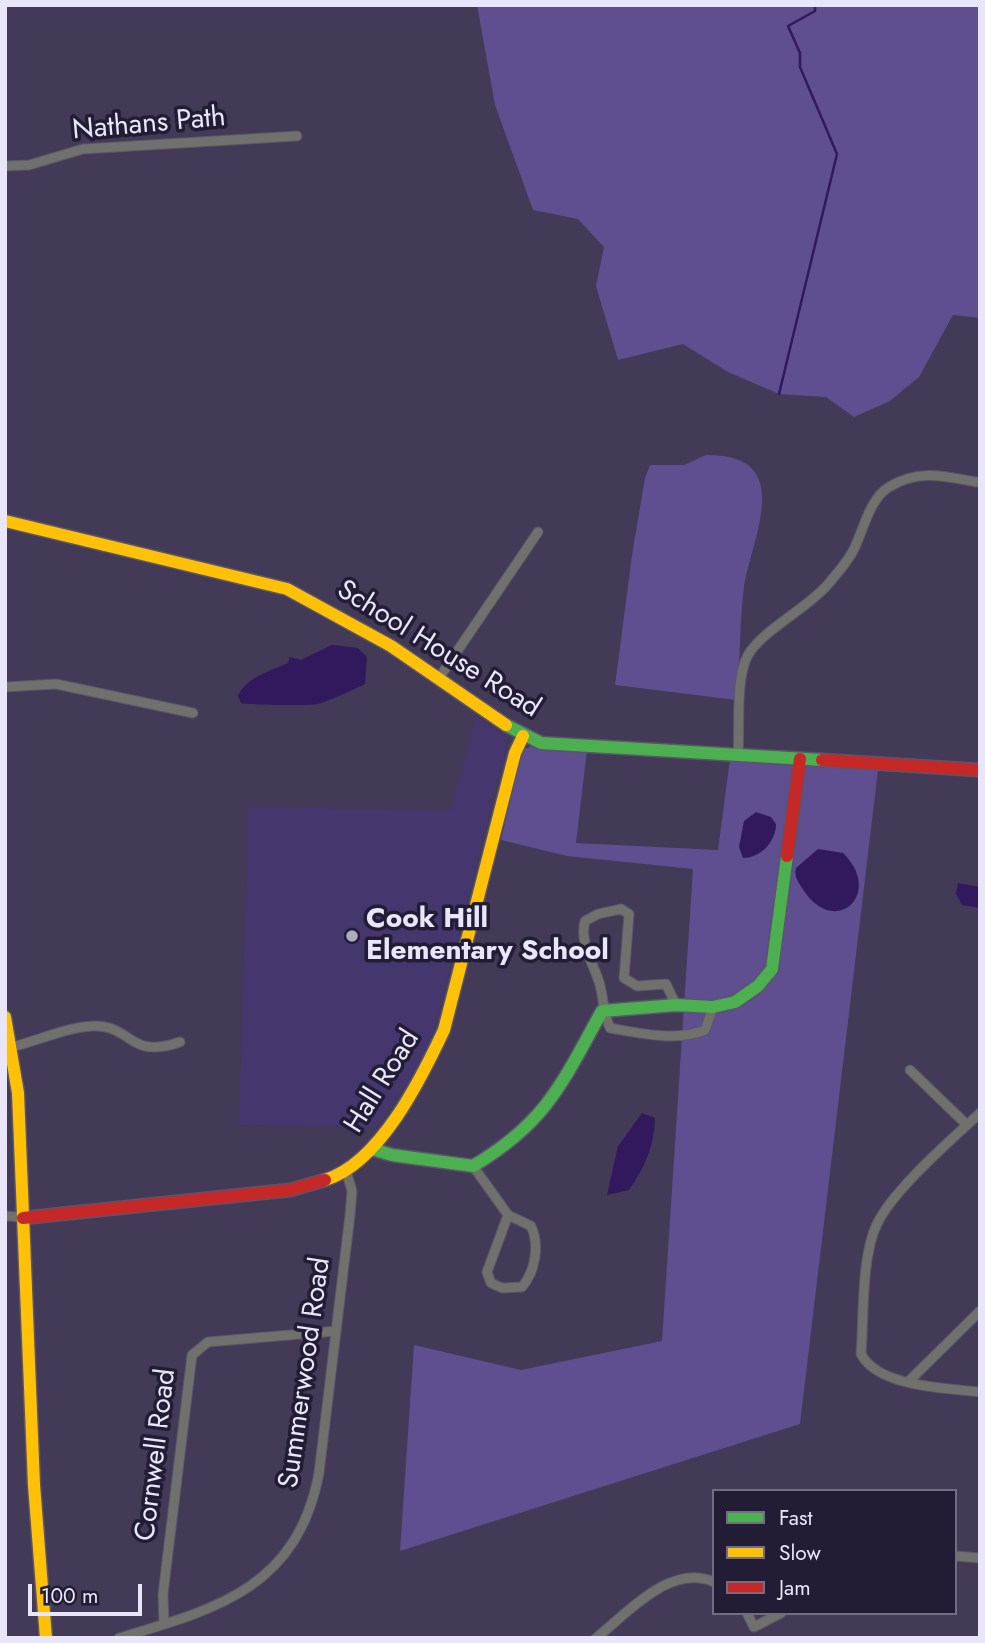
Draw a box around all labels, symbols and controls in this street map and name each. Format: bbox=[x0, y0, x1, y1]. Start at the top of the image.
street label: Nathans Path bbox=[71, 102, 227, 148]
street label: School House Road bbox=[330, 574, 546, 726]
place label: Cook Hill Elementary School bbox=[366, 903, 609, 969]
marker: Cook Hill Elementary School bbox=[344, 928, 360, 944]
street label: Hall Road bbox=[338, 1024, 428, 1140]
street label: Summerwood Road bbox=[273, 1256, 339, 1490]
street label: Cornwell Road bbox=[130, 1367, 184, 1543]
legend bbox=[712, 1489, 957, 1615]
text: Fast bbox=[779, 1503, 812, 1533]
text: Slow bbox=[779, 1538, 821, 1568]
scale bar bbox=[32, 1570, 145, 1614]
text: Jam bbox=[779, 1573, 811, 1603]
text: 100 m bbox=[41, 1581, 98, 1611]

